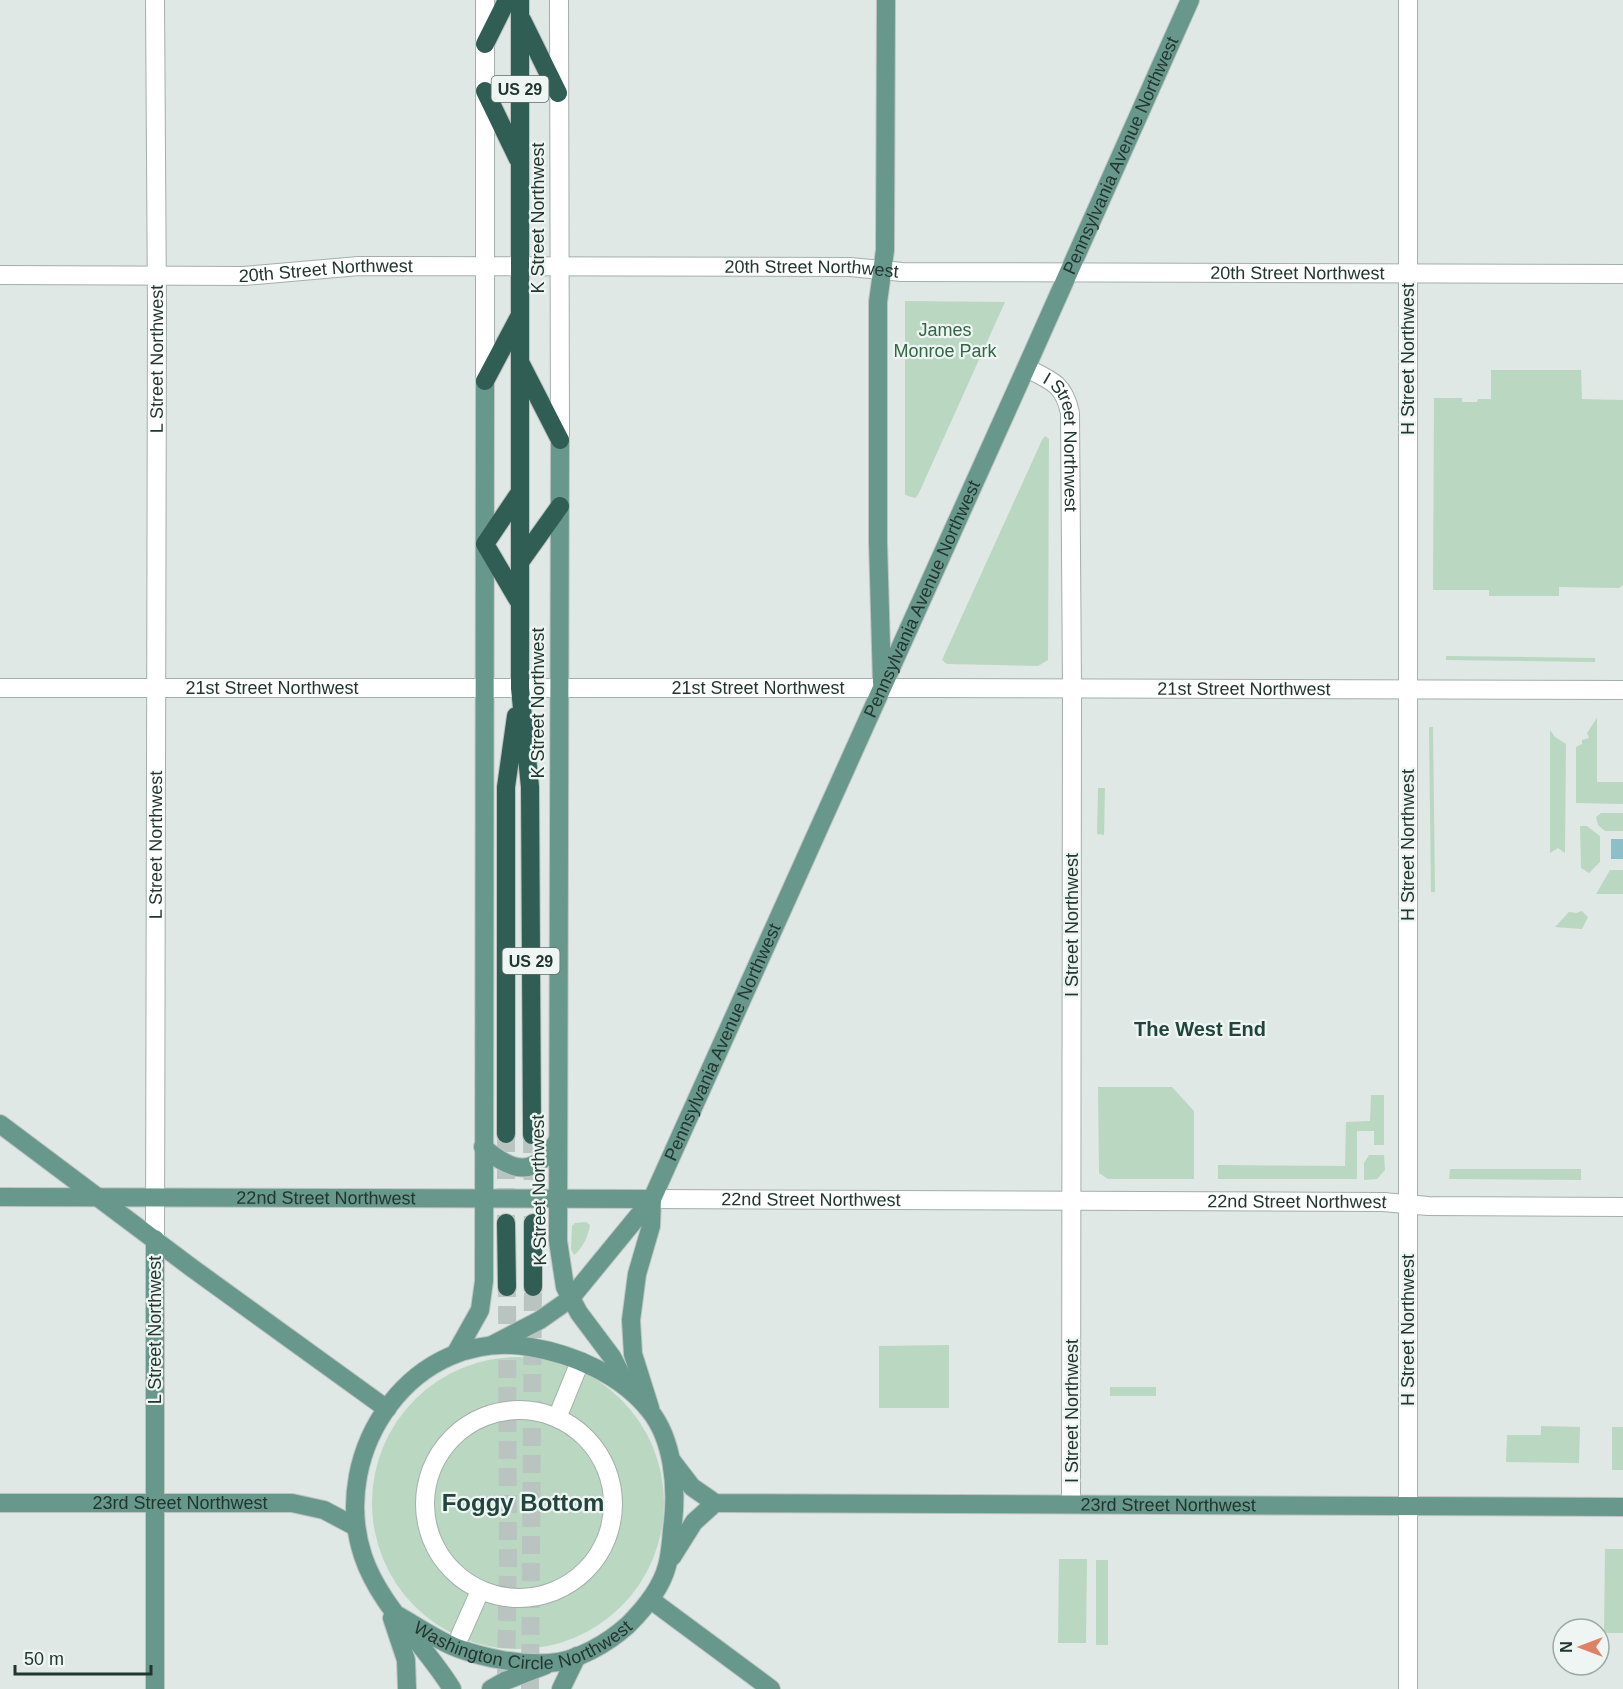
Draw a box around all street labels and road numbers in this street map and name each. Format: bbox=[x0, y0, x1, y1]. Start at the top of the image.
street label: Pennsylvania Avenue Northwest bbox=[1059, 34, 1182, 277]
road number: US 29 bbox=[492, 76, 548, 102]
street label: K Street Northwest bbox=[528, 142, 548, 294]
street label: 20th Street Northwest bbox=[239, 256, 413, 286]
street label: 20th Street Northwest bbox=[724, 257, 899, 282]
street label: 20th Street Northwest bbox=[1210, 263, 1384, 283]
street label: H Street Northwest bbox=[1398, 283, 1418, 435]
street label: L Street Northwest bbox=[147, 285, 167, 433]
street label: I Street Northwest bbox=[1040, 369, 1081, 512]
street label: Pennsylvania Avenue Northwest bbox=[860, 477, 984, 721]
street label: K Street Northwest bbox=[528, 627, 548, 779]
street label: 21st Street Northwest bbox=[185, 678, 359, 698]
street label: 21st Street Northwest bbox=[671, 678, 845, 698]
street label: 21st Street Northwest bbox=[1157, 679, 1331, 699]
street label: H Street Northwest bbox=[1398, 769, 1418, 921]
street label: L Street Northwest bbox=[146, 771, 166, 919]
street label: I Street Northwest bbox=[1062, 853, 1082, 997]
street label: Pennsylvania Avenue Northwest bbox=[661, 920, 785, 1164]
road number: US 29 bbox=[502, 948, 560, 974]
street label: K Street Northwest bbox=[528, 1114, 550, 1266]
street label: 22nd Street Northwest bbox=[236, 1188, 416, 1208]
street label: 22nd Street Northwest bbox=[721, 1189, 901, 1210]
street label: 22nd Street Northwest bbox=[1207, 1191, 1387, 1212]
street label: H Street Northwest bbox=[1398, 1254, 1418, 1406]
street label: L Street Northwest bbox=[145, 1256, 165, 1404]
street label: I Street Northwest bbox=[1062, 1339, 1082, 1483]
street label: 23rd Street Northwest bbox=[92, 1493, 268, 1513]
street label: 23rd Street Northwest bbox=[1081, 1495, 1256, 1515]
street label: Washington Circle Northwest bbox=[405, 1607, 637, 1633]

